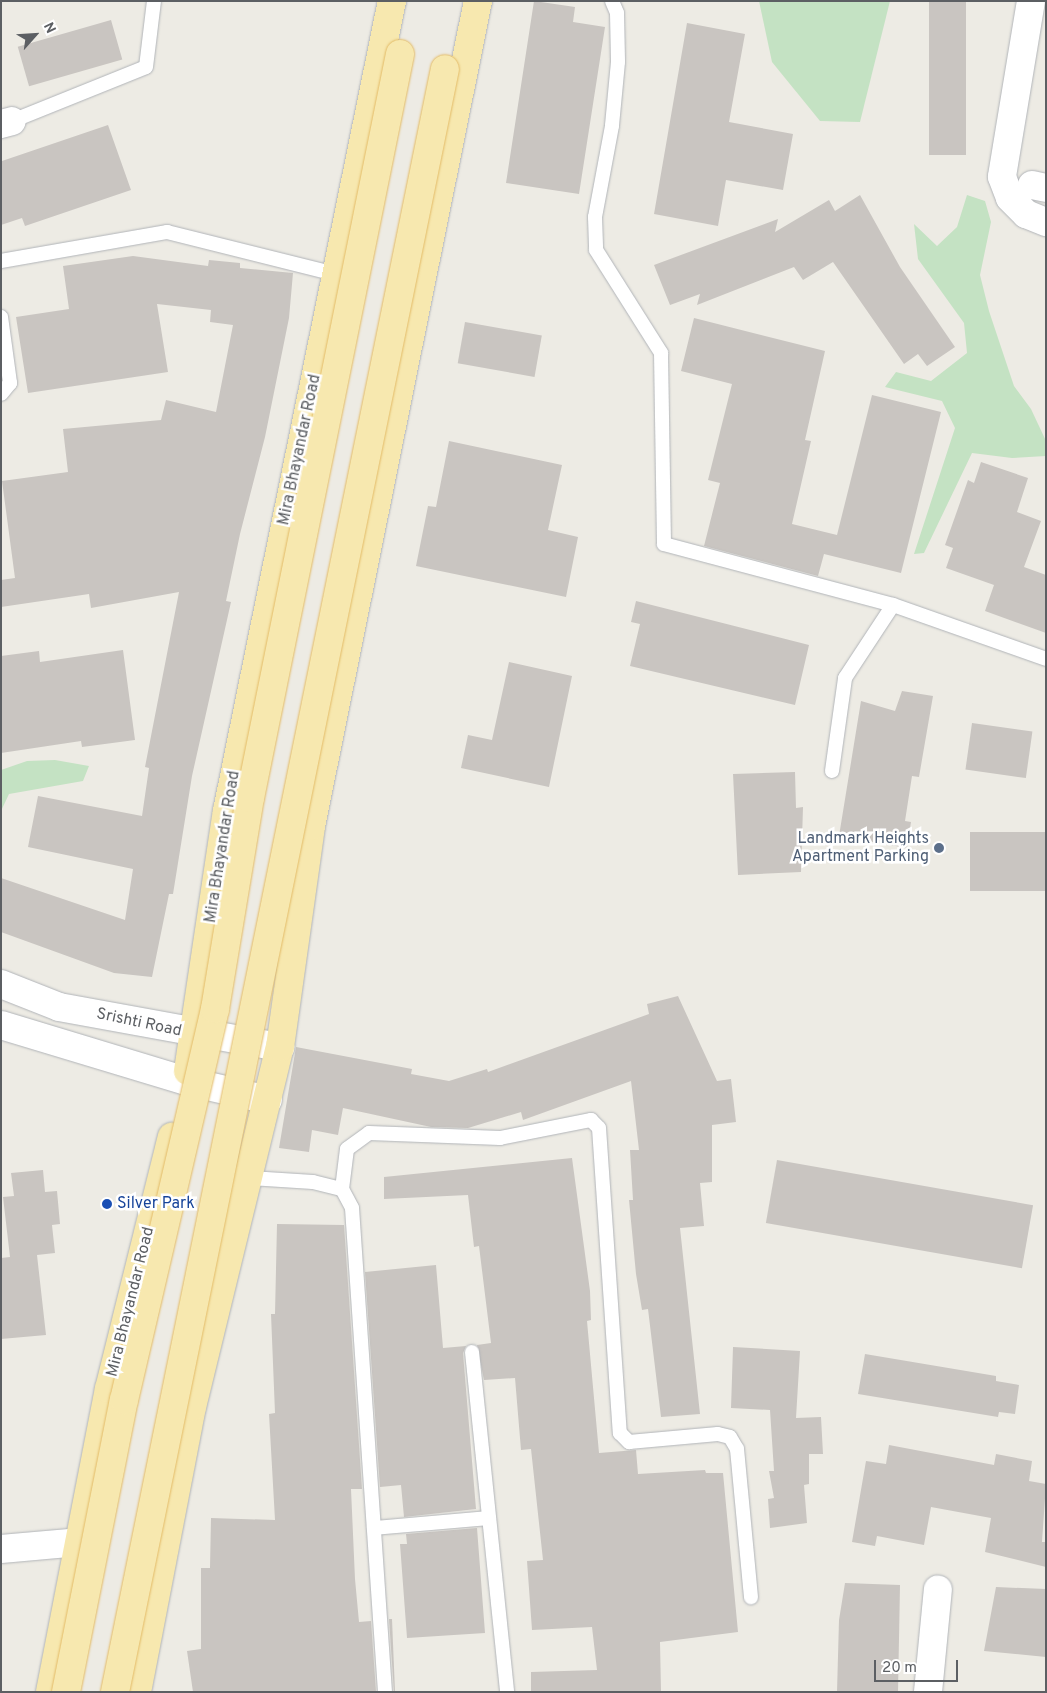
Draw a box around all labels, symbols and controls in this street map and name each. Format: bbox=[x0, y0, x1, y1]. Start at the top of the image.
north arrow bbox=[10, 10, 60, 60]
text: N bbox=[39, 20, 59, 36]
street label: Mira Bhayandar Road bbox=[275, 373, 325, 527]
street label: Mira Bhayandar Road bbox=[202, 770, 244, 924]
place label: Landmark Heights Apartment Parking bbox=[792, 829, 929, 867]
marker: Landmark Heights Apartment Parking bbox=[933, 842, 945, 854]
street label: Srishti Road bbox=[95, 1005, 183, 1041]
place label: Silver Park bbox=[117, 1194, 195, 1214]
marker: Silver Park bbox=[101, 1198, 113, 1210]
street label: Mira Bhayandar Road bbox=[103, 1225, 159, 1379]
scale bar bbox=[877, 1650, 961, 1682]
text: 20 m bbox=[882, 1659, 917, 1678]

